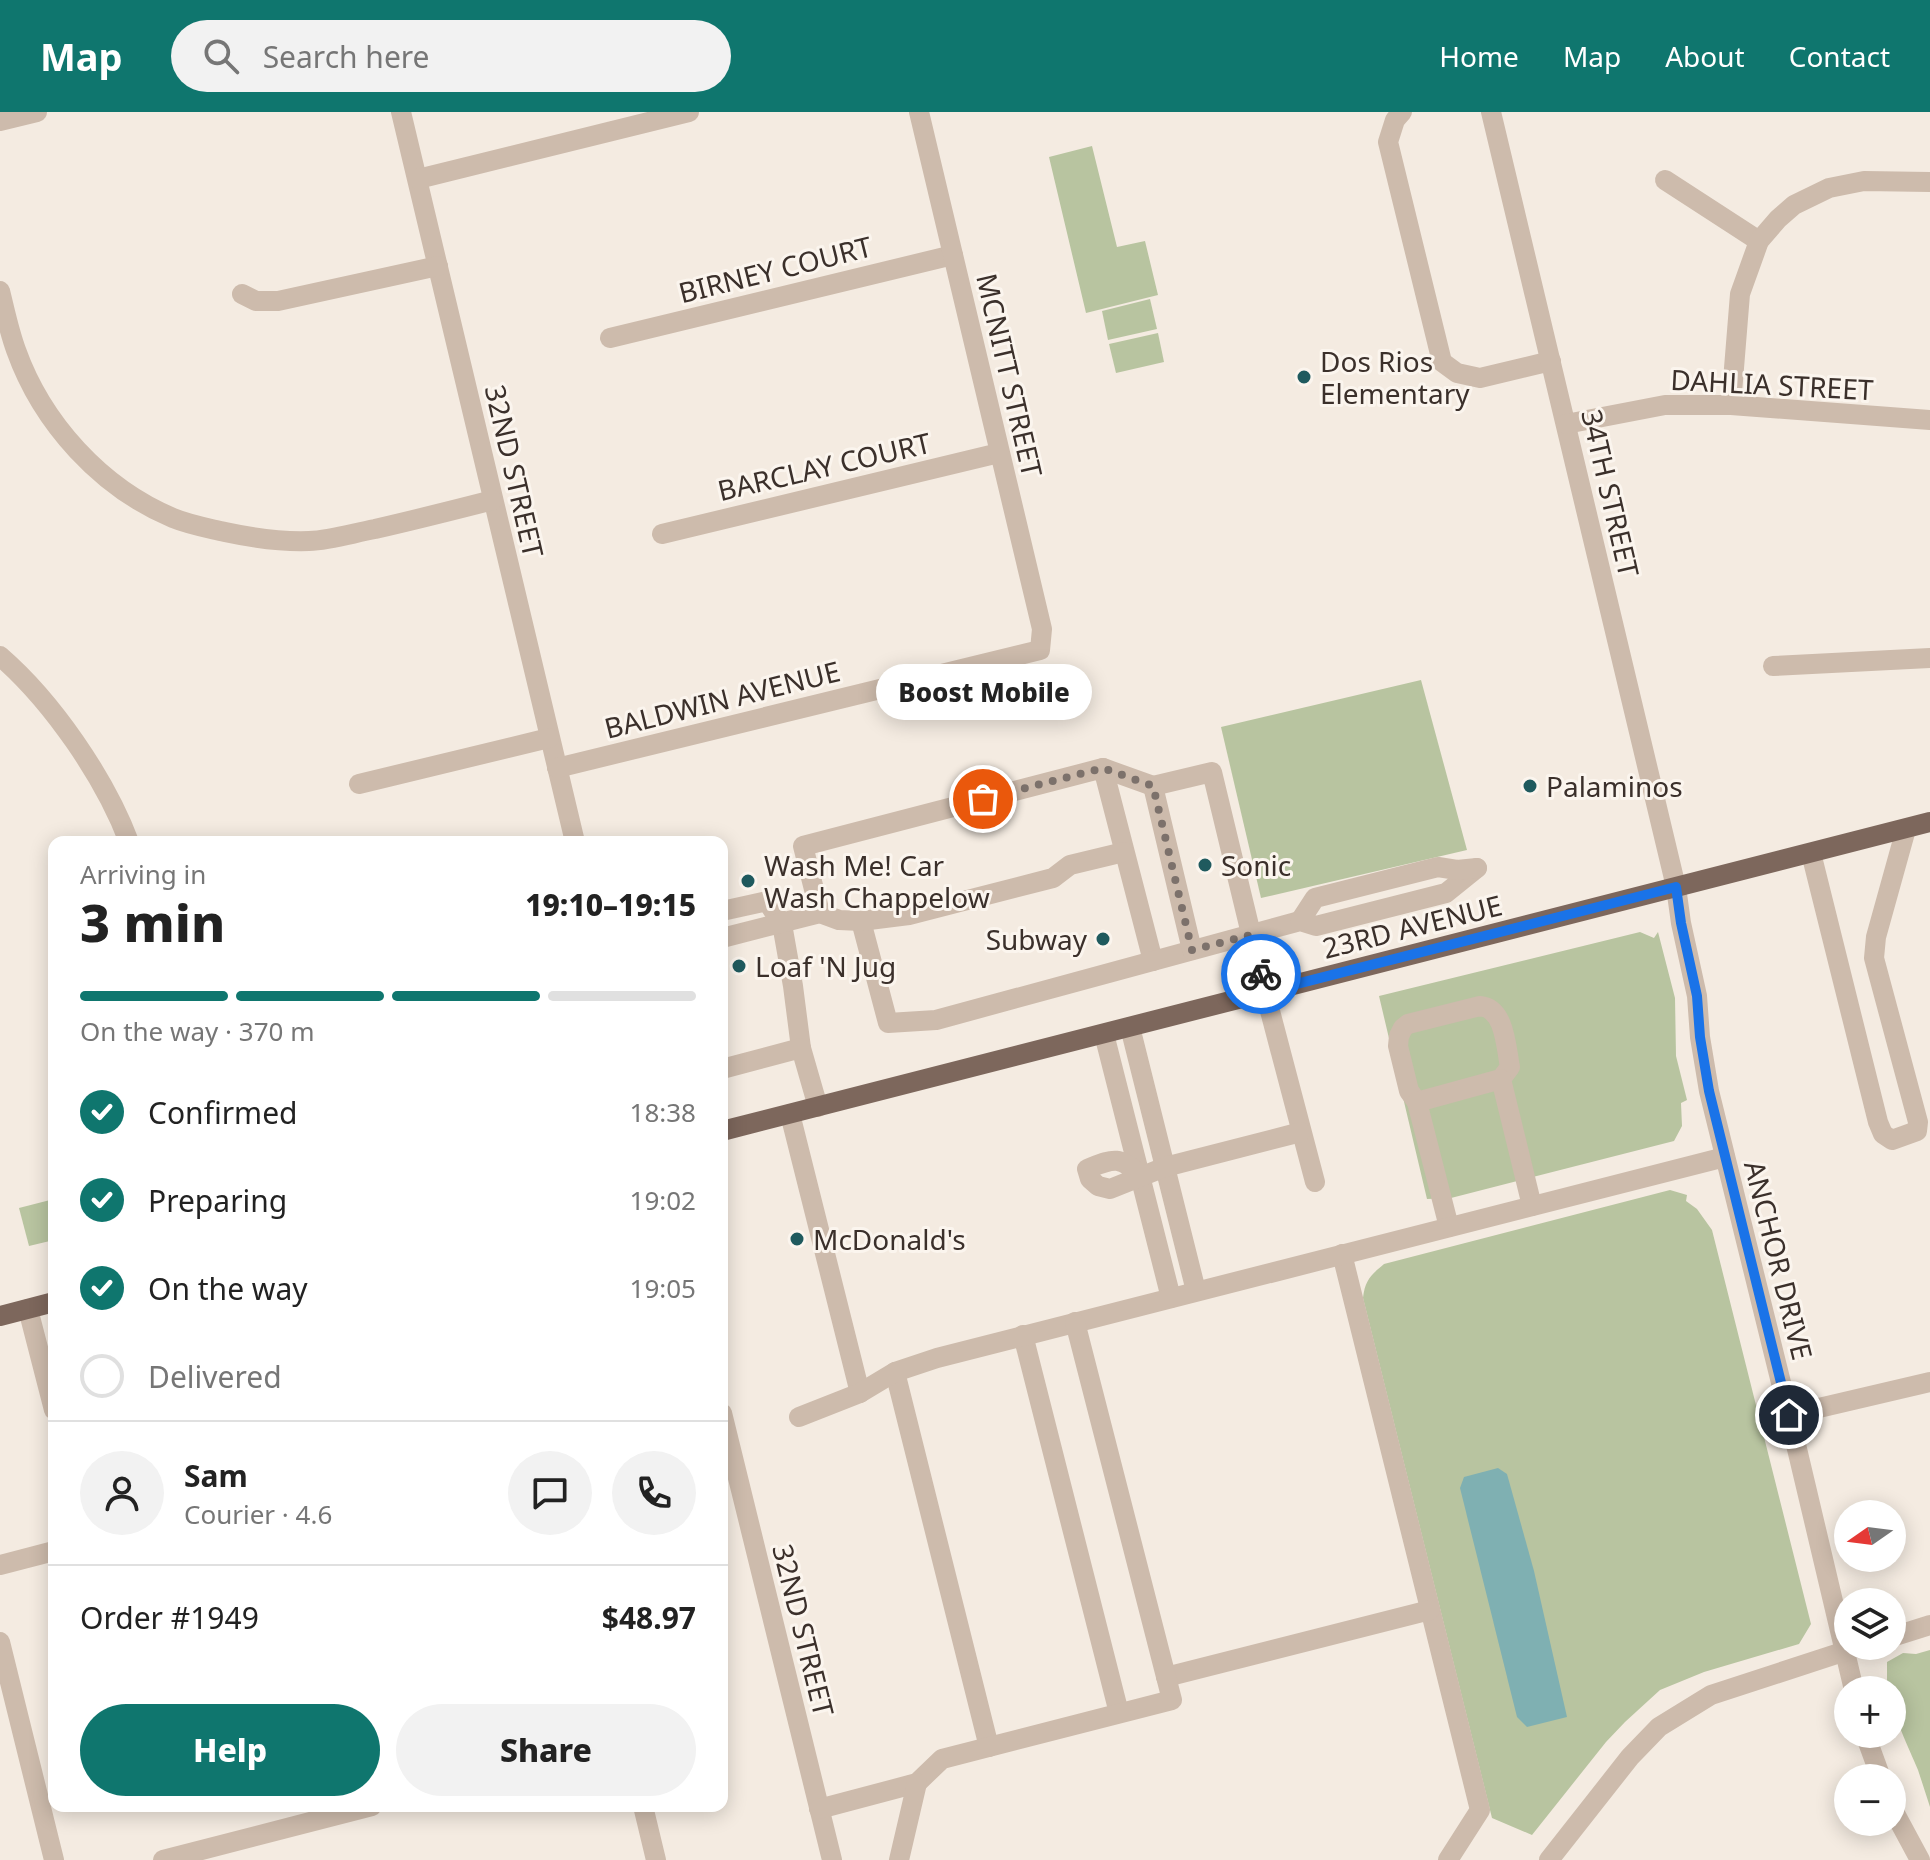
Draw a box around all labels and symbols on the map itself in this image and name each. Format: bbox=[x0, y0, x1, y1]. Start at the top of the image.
street label: BIRNEY COURT bbox=[675, 227, 876, 311]
street label: MCNITT STREET bbox=[968, 269, 1052, 481]
place label: Dos Rios Elementary bbox=[1320, 342, 1470, 412]
street label: DAHLIA STREET bbox=[1670, 360, 1875, 408]
marker: Dos Rios Elementary bbox=[1295, 368, 1313, 386]
street label: 32ND STREET bbox=[477, 381, 553, 561]
street label: 34TH STREET bbox=[1573, 406, 1649, 581]
street label: BARCLAY COURT bbox=[714, 423, 935, 509]
street label: BALDWIN AVENUE bbox=[600, 651, 844, 747]
callout: Boost Mobile bbox=[875, 663, 1091, 719]
pin bbox=[949, 765, 1017, 833]
place label: Palaminos bbox=[1546, 767, 1683, 805]
marker: Palaminos bbox=[1521, 777, 1539, 795]
place label: Wash Me! Car Wash Chappelow bbox=[764, 846, 990, 916]
place label: Sonic bbox=[1221, 846, 1291, 884]
marker: Sonic bbox=[1196, 856, 1214, 874]
marker: Wash Me! Car Wash Chappelow bbox=[739, 872, 757, 890]
street label: 23RD AVENUE bbox=[1318, 885, 1506, 967]
place label: Subway bbox=[986, 920, 1088, 958]
marker: Subway bbox=[1094, 930, 1112, 948]
courier bbox=[1221, 934, 1301, 1014]
place label: Loaf 'N Jug bbox=[755, 947, 896, 985]
marker: Loaf 'N Jug bbox=[730, 957, 748, 975]
street label: ANCHOR DRIVE bbox=[1736, 1156, 1822, 1364]
place label: McDonald's bbox=[813, 1220, 966, 1258]
marker: McDonald's bbox=[788, 1230, 806, 1248]
pin bbox=[1755, 1381, 1823, 1449]
north arrow bbox=[1834, 1500, 1906, 1572]
street label: 32ND STREET bbox=[764, 1540, 844, 1720]

